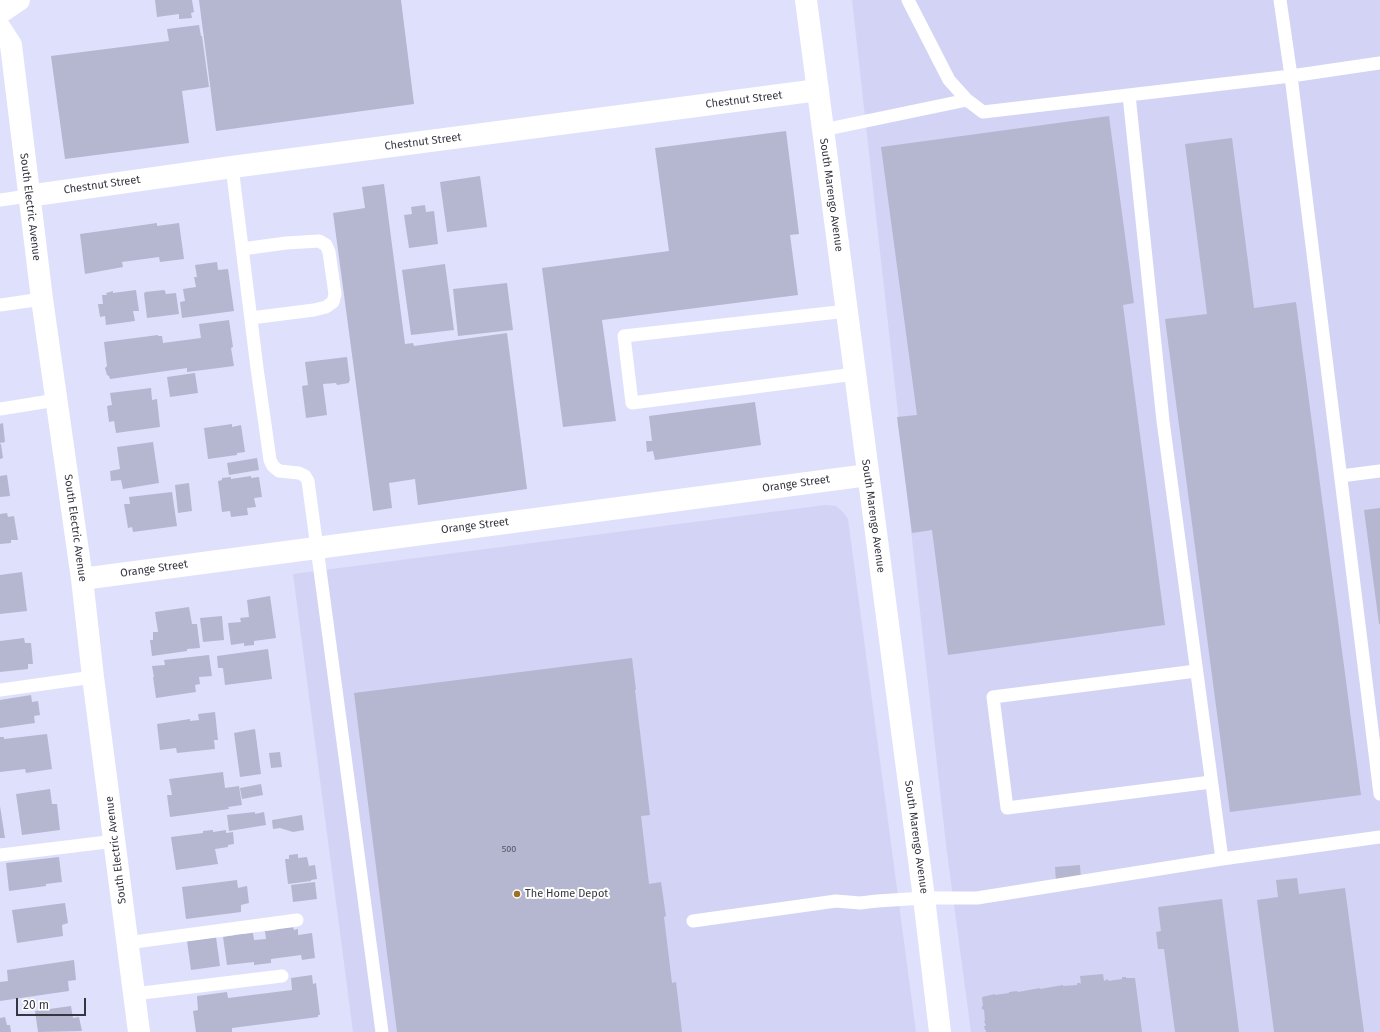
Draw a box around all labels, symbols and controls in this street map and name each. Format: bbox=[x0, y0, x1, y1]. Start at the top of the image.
street label: Chestnut Street bbox=[705, 89, 783, 111]
street label: Chestnut Street bbox=[384, 131, 462, 153]
street label: South Marengo Avenue bbox=[817, 137, 845, 253]
street label: South Electric Avenue bbox=[17, 152, 43, 262]
street label: Chestnut Street bbox=[63, 173, 141, 197]
street label: South Marengo Avenue bbox=[859, 458, 887, 574]
street label: South Electric Avenue bbox=[61, 473, 89, 583]
street label: Orange Street bbox=[761, 473, 831, 495]
street label: Orange Street bbox=[440, 515, 510, 537]
street label: Orange Street bbox=[119, 558, 189, 580]
street label: South Marengo Avenue bbox=[902, 779, 930, 895]
street label: South Electric Avenue bbox=[103, 795, 129, 905]
house number: 500 bbox=[502, 844, 516, 854]
place label: The Home Depot bbox=[525, 887, 608, 901]
marker: The Home Depot bbox=[512, 889, 522, 899]
scale bar bbox=[18, 990, 88, 1016]
text: 20 m bbox=[23, 998, 49, 1012]

